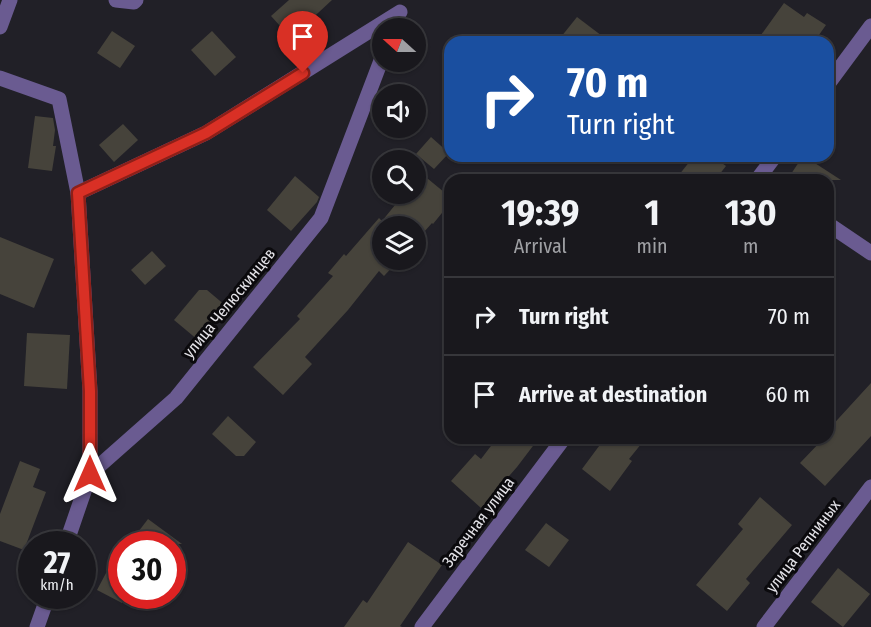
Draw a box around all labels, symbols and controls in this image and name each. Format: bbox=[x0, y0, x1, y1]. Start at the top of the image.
pin bbox=[277, 11, 328, 73]
north arrow bbox=[372, 18, 426, 72]
map controls bbox=[372, 18, 426, 270]
icon: arrive bbox=[286, 20, 319, 53]
text: 70 m bbox=[567, 58, 648, 108]
icon: right bbox=[468, 60, 546, 138]
button: sound bbox=[372, 84, 426, 138]
text: Turn right bbox=[567, 109, 675, 141]
button: search bbox=[372, 150, 426, 204]
text: 19:39 bbox=[501, 191, 579, 235]
text: 1 bbox=[644, 191, 660, 235]
text: 130 bbox=[725, 191, 777, 235]
button: layers bbox=[372, 216, 426, 270]
text: Arrival bbox=[514, 234, 567, 258]
text: min bbox=[637, 234, 668, 258]
text: m bbox=[743, 234, 758, 258]
street label: улица Челюскинцев bbox=[179, 244, 279, 362]
icon: right bbox=[468, 300, 501, 333]
text: Turn right bbox=[519, 303, 608, 330]
text: 70 m bbox=[768, 303, 810, 330]
icon: arrive bbox=[468, 378, 501, 411]
text: Arrive at destination bbox=[519, 381, 707, 408]
text: 60 m bbox=[766, 381, 810, 408]
position arrow bbox=[58, 442, 122, 506]
street label: Заречная улица bbox=[438, 473, 518, 571]
street label: улица Репниных bbox=[762, 496, 844, 596]
speed limit sign: 30 bbox=[108, 531, 186, 609]
text: 27 bbox=[44, 545, 70, 581]
text: km/h bbox=[40, 576, 74, 594]

